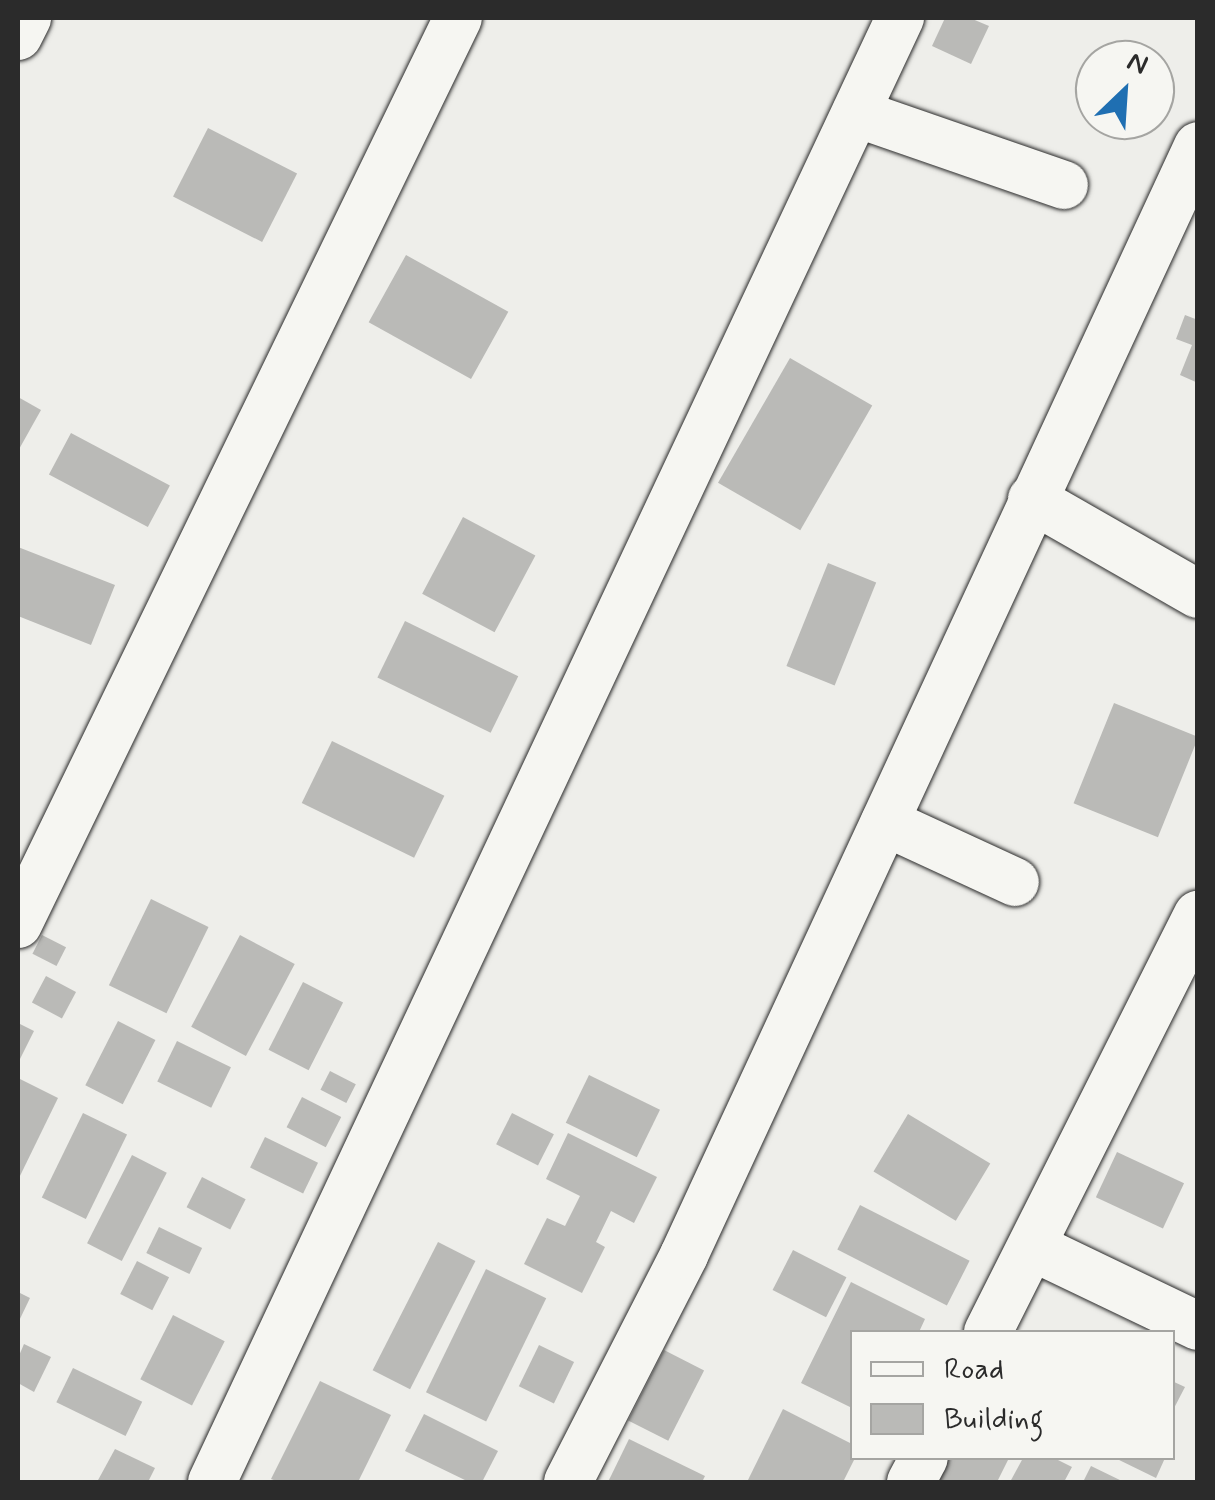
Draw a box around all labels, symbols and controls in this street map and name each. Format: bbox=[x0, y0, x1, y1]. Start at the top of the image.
north arrow bbox=[1075, 40, 1175, 140]
text: N bbox=[1121, 43, 1153, 85]
legend bbox=[850, 1330, 1175, 1460]
text: Road bbox=[944, 1350, 1004, 1389]
text: Building bbox=[944, 1400, 1043, 1439]

